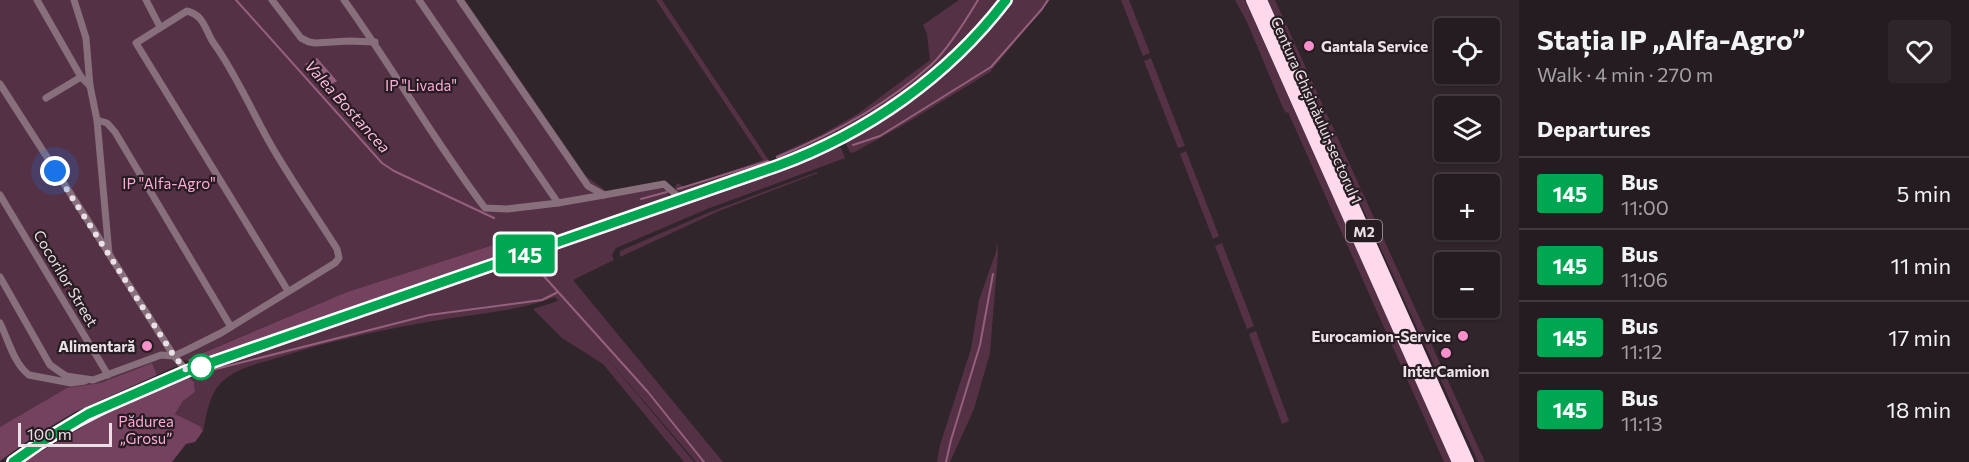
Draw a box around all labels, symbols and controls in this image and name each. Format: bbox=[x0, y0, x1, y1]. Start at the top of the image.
street label: Centura Chișinăului, sectorul 1 bbox=[1266, 14, 1367, 207]
map controls bbox=[1434, 18, 1500, 318]
button: locate bbox=[1434, 18, 1500, 84]
button: heart bbox=[1888, 20, 1951, 83]
text: Stația IP „Alfa-Agro” bbox=[1537, 22, 1805, 56]
place label: Gantala Service bbox=[1321, 37, 1428, 55]
marker: Gantala Service bbox=[1302, 39, 1316, 53]
water label: Valea Bostancea bbox=[301, 56, 395, 156]
text: Walk · 4 min · 270 m bbox=[1537, 62, 1713, 86]
park label: IP "Livada" bbox=[385, 76, 457, 94]
button: layers bbox=[1434, 96, 1500, 162]
text: Departures bbox=[1537, 115, 1651, 142]
your location bbox=[40, 156, 70, 186]
text: Bus bbox=[1621, 168, 1658, 195]
park label: IP "Alfa-Agro" bbox=[122, 174, 216, 192]
button: + bbox=[1434, 174, 1500, 240]
text: 5 min bbox=[1897, 180, 1951, 207]
text: 145 bbox=[1553, 181, 1587, 206]
text: 11:00 bbox=[1621, 195, 1669, 219]
road number: M2 bbox=[1346, 220, 1382, 242]
street label: Cocorilor Street bbox=[30, 226, 102, 330]
line badge: 145 bbox=[490, 234, 560, 274]
text: Bus bbox=[1621, 240, 1658, 267]
text: 145 bbox=[508, 242, 542, 267]
button: − bbox=[1434, 252, 1500, 318]
text: 11 min bbox=[1891, 252, 1951, 279]
text: 145 bbox=[1553, 253, 1587, 278]
text: 11:06 bbox=[1621, 267, 1668, 291]
text: Bus bbox=[1621, 312, 1658, 339]
text: 17 min bbox=[1888, 324, 1951, 351]
text: 145 bbox=[1553, 325, 1587, 350]
place label: Eurocamion-Service bbox=[1312, 327, 1451, 345]
marker: Eurocamion-Service bbox=[1456, 329, 1470, 343]
place label: Alimentară bbox=[58, 337, 135, 355]
marker: Alimentară bbox=[140, 339, 154, 353]
text: 11:12 bbox=[1621, 339, 1662, 363]
marker: InterCamion bbox=[1439, 346, 1453, 360]
unlabelled marker bbox=[188, 354, 214, 380]
place label: InterCamion bbox=[1403, 362, 1489, 380]
text: Bus bbox=[1621, 384, 1658, 411]
text: 18 min bbox=[1887, 396, 1951, 423]
text: 145 bbox=[1553, 397, 1587, 422]
text: 11:13 bbox=[1621, 411, 1663, 435]
park label: Pădurea „Grosu” bbox=[118, 412, 174, 447]
scale bar bbox=[18, 420, 112, 448]
text: 100 m bbox=[27, 424, 72, 443]

